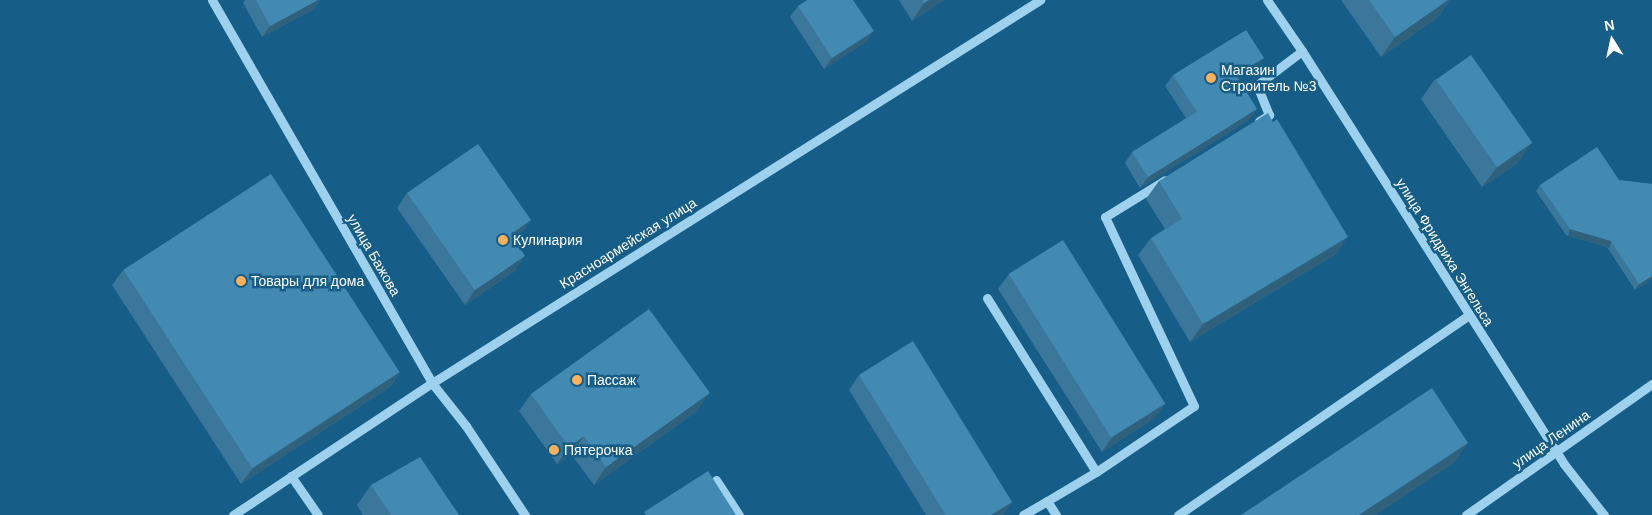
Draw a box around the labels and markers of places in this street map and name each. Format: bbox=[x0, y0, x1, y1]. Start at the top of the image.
place label: Магазин Строитель №3 bbox=[1221, 62, 1317, 94]
marker: Магазин Строитель №3 bbox=[1205, 72, 1217, 84]
place label: Кулинария bbox=[513, 232, 583, 248]
marker: Кулинария bbox=[497, 234, 509, 246]
place label: Товары для дома bbox=[251, 273, 364, 289]
marker: Товары для дома bbox=[235, 275, 247, 287]
place label: Пассаж bbox=[587, 372, 636, 388]
marker: Пассаж bbox=[571, 374, 583, 386]
place label: Пятерочка bbox=[564, 442, 632, 458]
marker: Пятерочка bbox=[548, 444, 560, 456]

